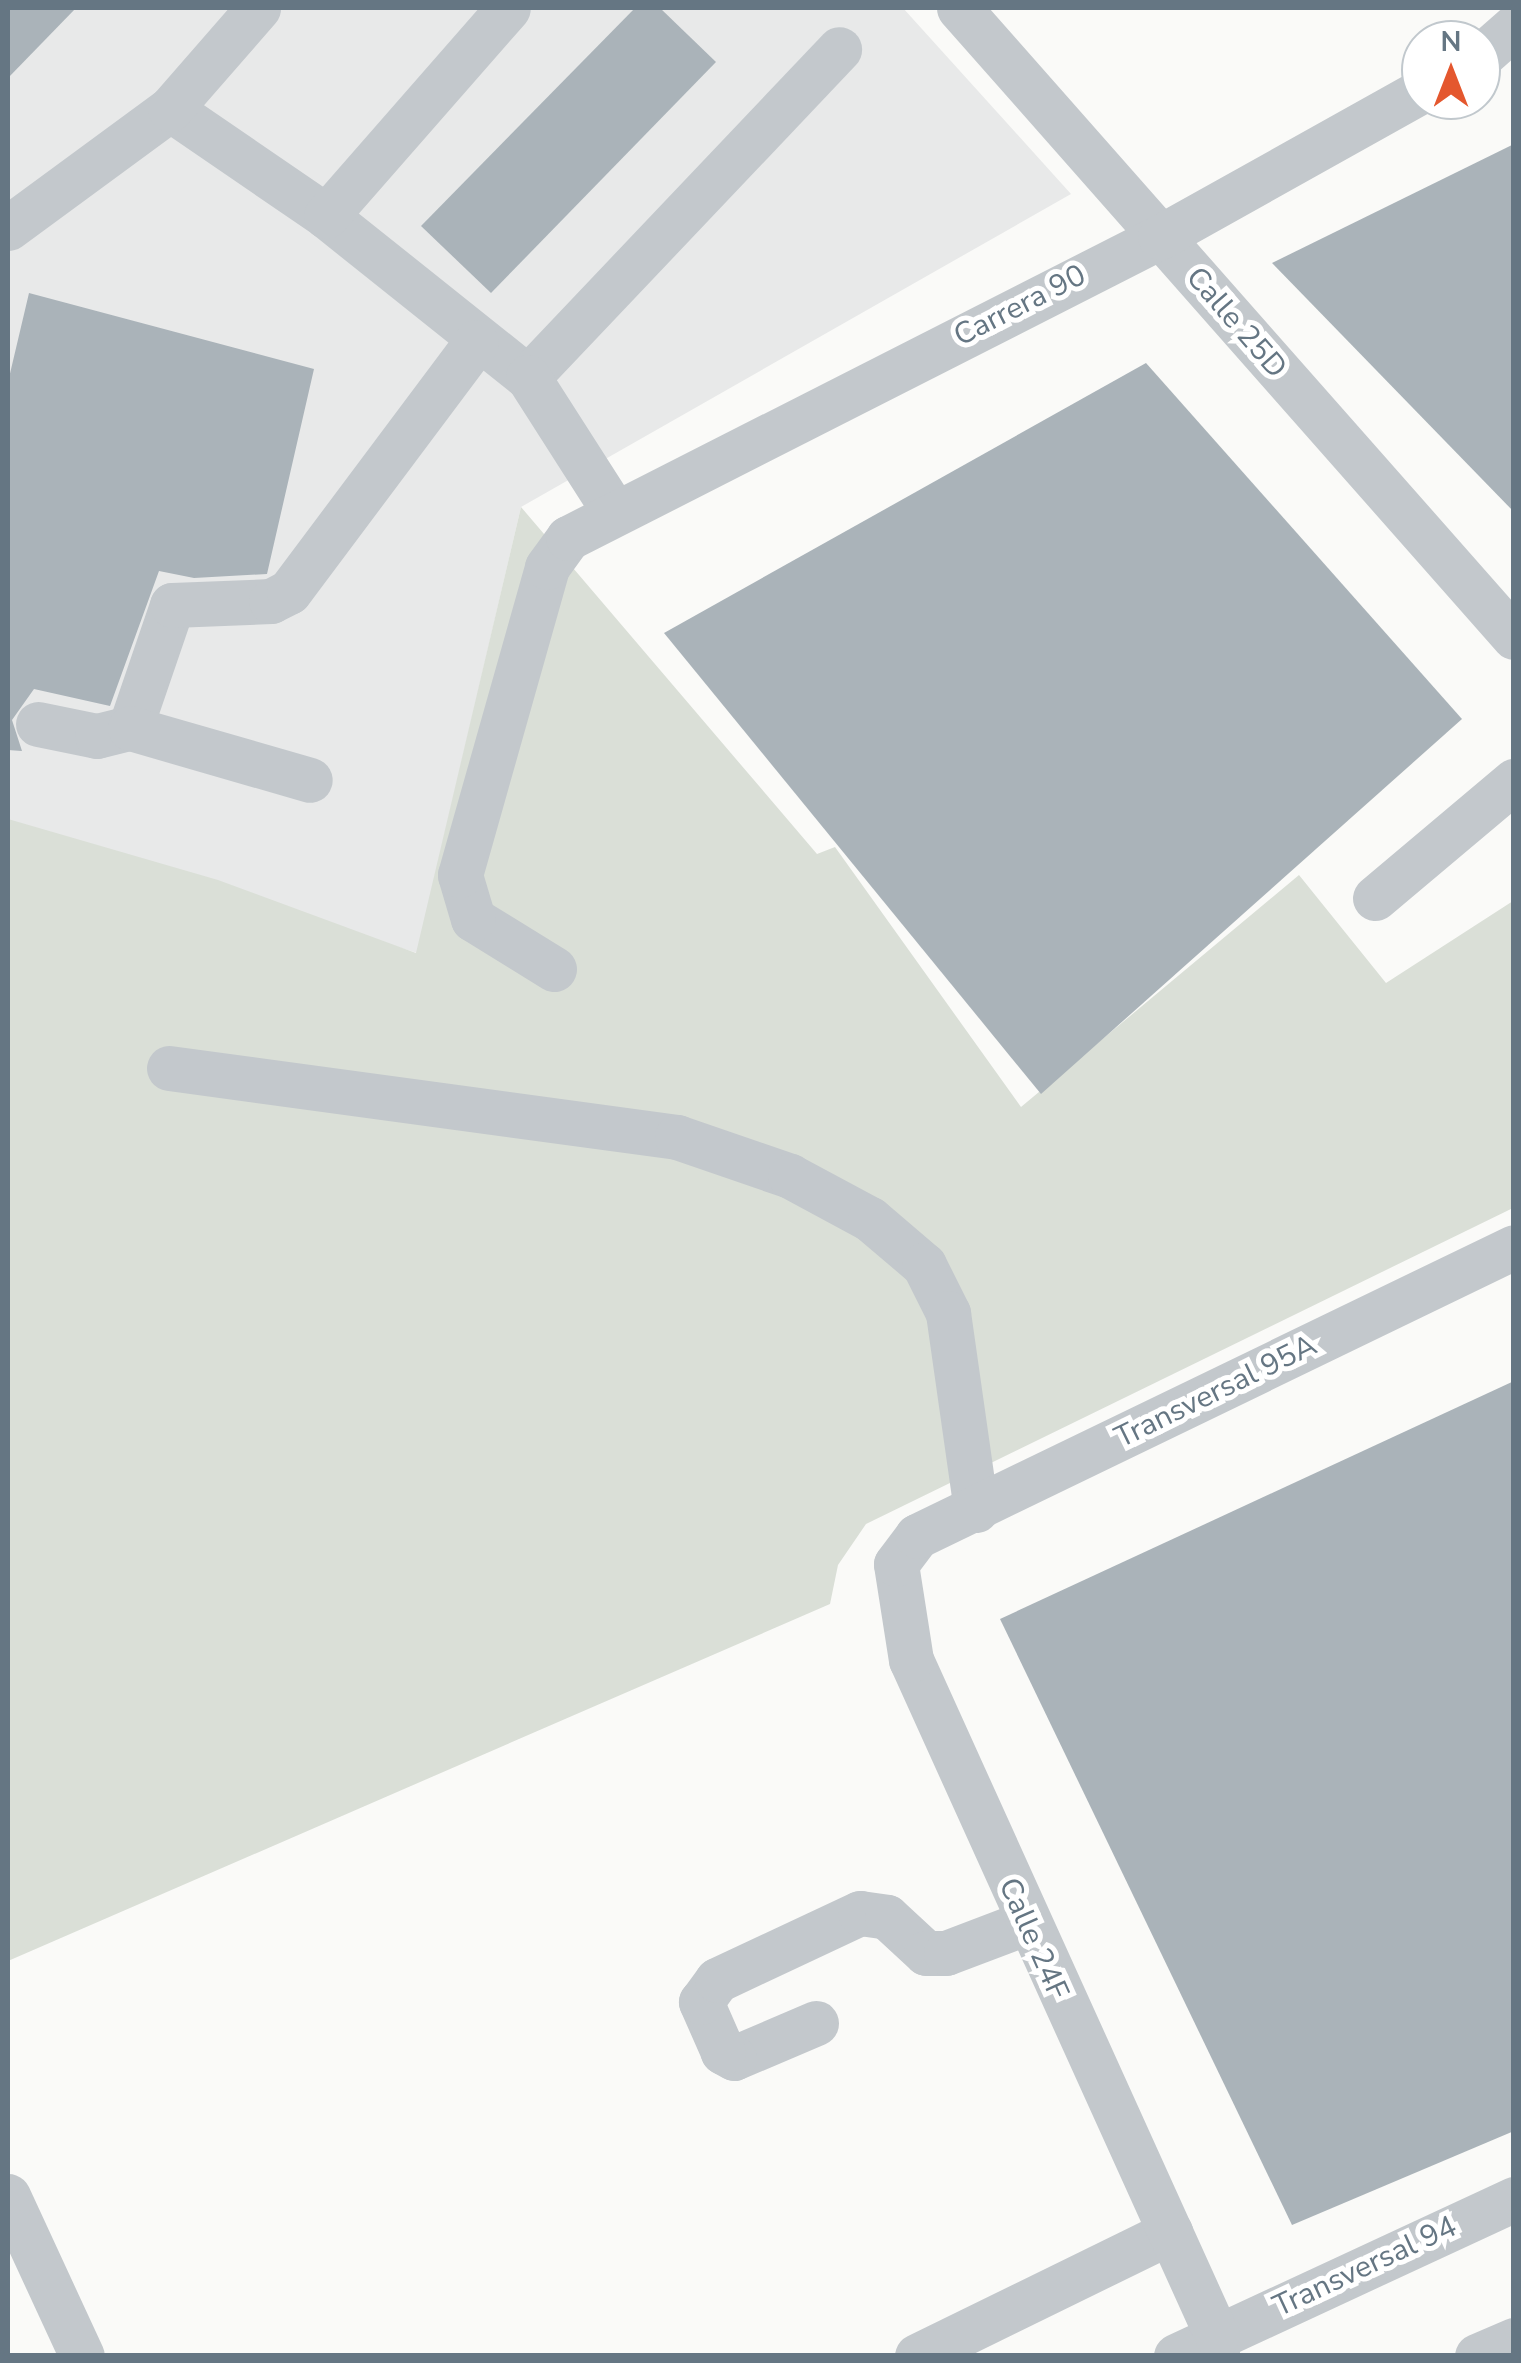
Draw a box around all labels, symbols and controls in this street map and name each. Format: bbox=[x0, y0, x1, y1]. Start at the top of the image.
north arrow bbox=[1401, 20, 1501, 120]
text: N bbox=[1441, 23, 1461, 61]
street label: Carrera 90 bbox=[948, 257, 1092, 355]
street label: Calle 25D bbox=[1178, 260, 1294, 386]
street label: Transversal 95A bbox=[1109, 1328, 1323, 1456]
street label: Calle 24F bbox=[990, 1873, 1076, 2005]
street label: Transversal 94 bbox=[1268, 2209, 1462, 2325]

